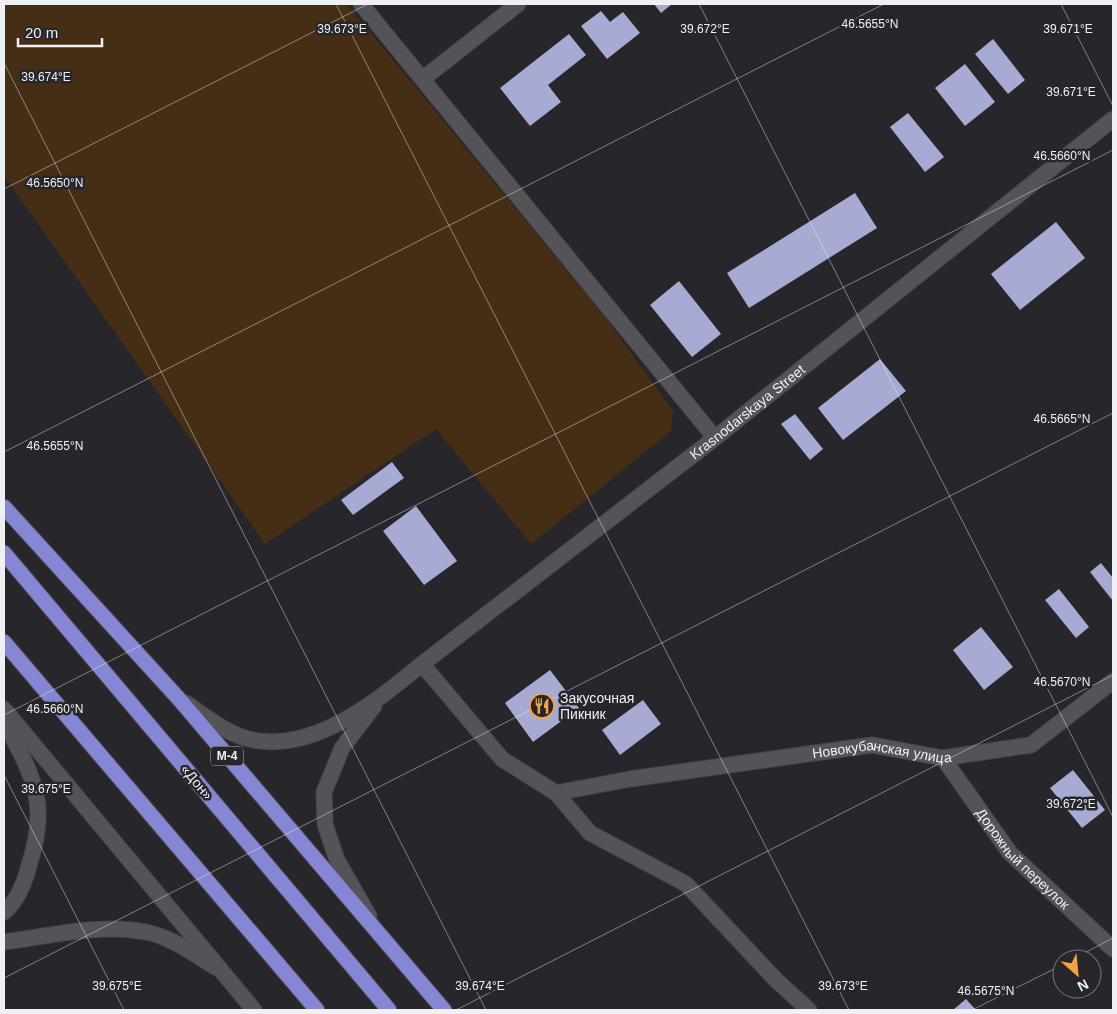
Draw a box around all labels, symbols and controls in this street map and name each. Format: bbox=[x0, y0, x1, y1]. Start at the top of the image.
scale bar bbox=[18, 15, 101, 47]
text: 46.5655°N bbox=[842, 17, 898, 31]
text: 39.673°E bbox=[317, 22, 367, 36]
text: 39.672°E bbox=[680, 22, 730, 36]
text: 39.671°E bbox=[1043, 22, 1093, 36]
text: 20 m bbox=[25, 24, 58, 41]
text: 39.674°E bbox=[21, 70, 71, 84]
text: 39.671°E bbox=[1046, 85, 1096, 99]
text: 46.5660°N bbox=[1034, 149, 1090, 163]
text: 46.5650°N bbox=[27, 176, 83, 190]
street label: Krasnodarskaya Street bbox=[687, 361, 808, 463]
text: 46.5665°N bbox=[1034, 412, 1090, 426]
text: 46.5655°N bbox=[27, 439, 83, 453]
text: 46.5670°N bbox=[1034, 675, 1090, 689]
place label: Закусочная Пикник bbox=[560, 690, 634, 722]
restaurant icon: Закусочная Пикник bbox=[529, 693, 555, 719]
text: 46.5660°N bbox=[27, 702, 83, 716]
street label: Новокубанская улица bbox=[811, 737, 953, 766]
road number: М-4 bbox=[211, 746, 243, 766]
street label: «Дон» bbox=[178, 761, 216, 803]
text: 39.675°E bbox=[21, 782, 71, 796]
text: 39.672°E bbox=[1046, 797, 1096, 811]
street label: Дорожный переулок bbox=[973, 805, 1074, 913]
north arrow bbox=[1052, 949, 1102, 999]
text: N bbox=[1075, 976, 1091, 995]
text: 39.675°E bbox=[92, 979, 142, 993]
text: 39.674°E bbox=[455, 979, 505, 993]
text: 39.673°E bbox=[818, 979, 868, 993]
text: 46.5675°N bbox=[958, 984, 1014, 998]

